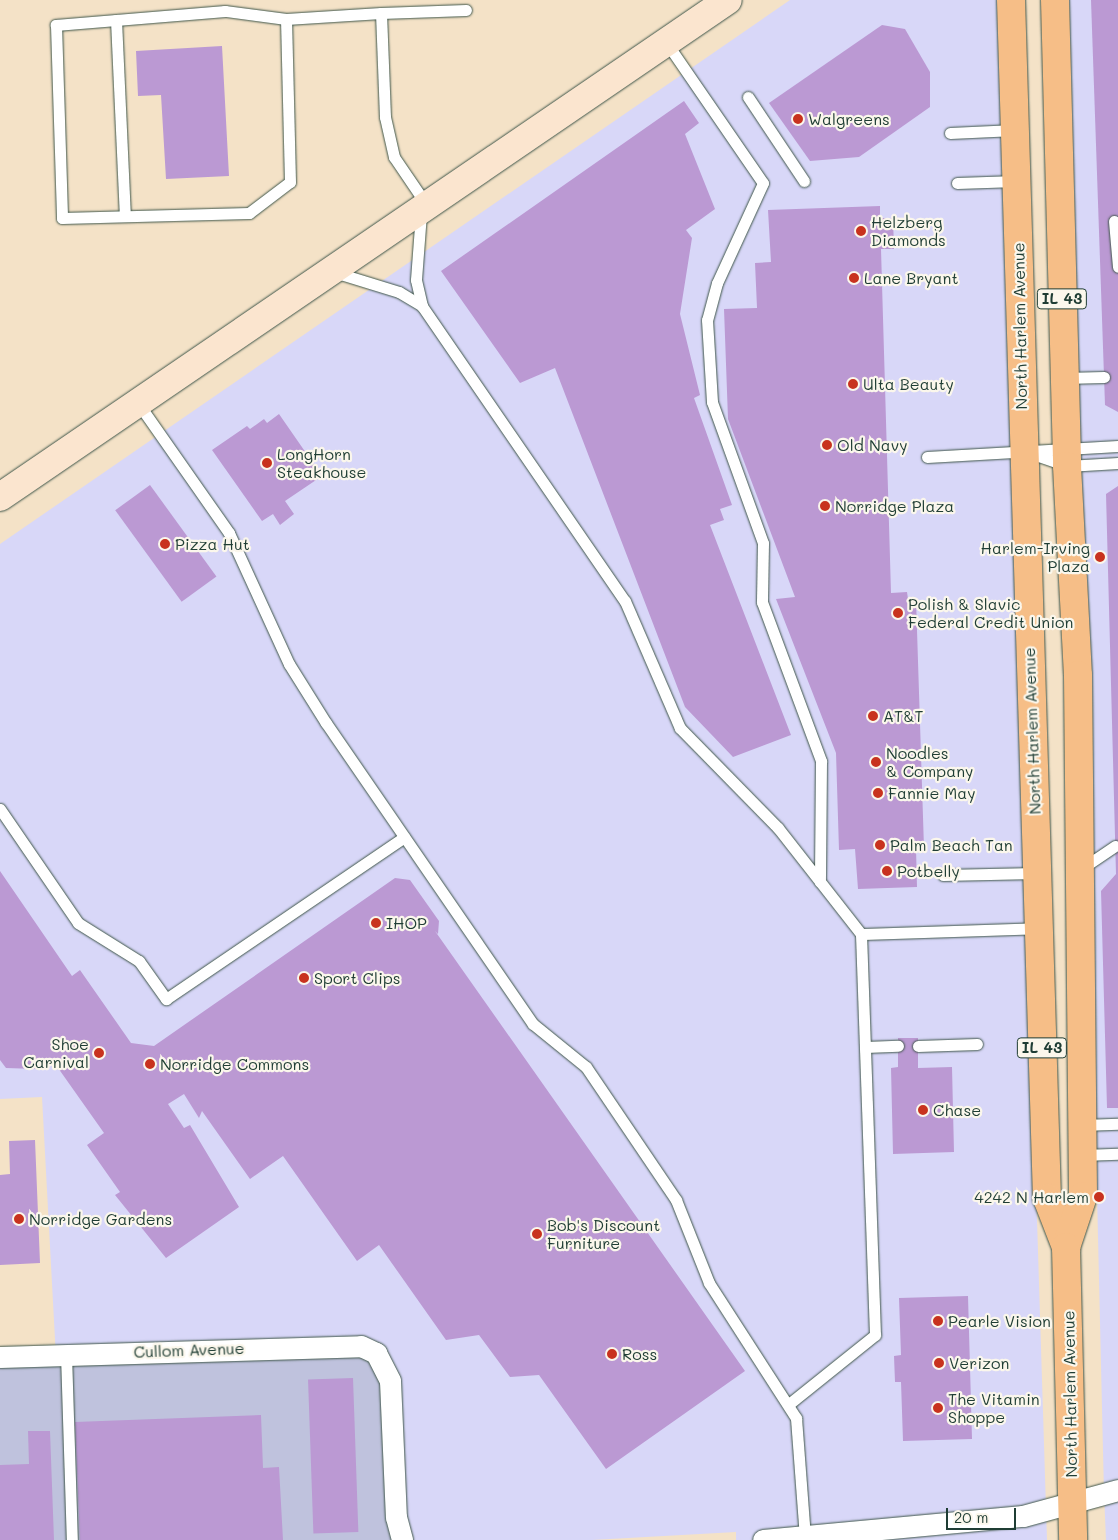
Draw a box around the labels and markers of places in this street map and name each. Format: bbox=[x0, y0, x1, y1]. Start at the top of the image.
place label: Walgreens bbox=[808, 109, 890, 129]
marker: Walgreens bbox=[792, 113, 804, 125]
place label: Helzberg Diamonds bbox=[871, 212, 946, 250]
marker: Helzberg Diamonds bbox=[855, 225, 867, 237]
place label: Lane Bryant bbox=[864, 268, 958, 288]
marker: Lane Bryant bbox=[848, 272, 860, 284]
place label: Ulta Beauty bbox=[863, 374, 954, 394]
marker: Ulta Beauty bbox=[847, 378, 859, 390]
place label: Old Navy bbox=[837, 435, 908, 455]
marker: Old Navy bbox=[821, 439, 833, 451]
place label: LongHorn Steakhouse bbox=[277, 444, 366, 482]
marker: LongHorn Steakhouse bbox=[261, 457, 273, 469]
place label: Norridge Plaza bbox=[835, 496, 954, 516]
marker: Norridge Plaza bbox=[819, 500, 831, 512]
place label: Pizza Hut bbox=[175, 534, 250, 554]
marker: Pizza Hut bbox=[159, 538, 171, 550]
place label: Harlem-Irving Plaza bbox=[981, 538, 1090, 576]
marker: Harlem-Irving Plaza bbox=[1094, 551, 1106, 563]
place label: Polish & Slavic Federal Credit Union bbox=[908, 594, 1073, 632]
marker: Polish & Slavic Federal Credit Union bbox=[892, 607, 904, 619]
place label: AT&T bbox=[883, 706, 923, 726]
marker: AT&T bbox=[867, 710, 879, 722]
place label: Noodles & Company bbox=[886, 743, 973, 781]
marker: Noodles & Company bbox=[870, 756, 882, 768]
place label: Fannie May bbox=[888, 783, 976, 803]
marker: Fannie May bbox=[872, 787, 884, 799]
place label: Palm Beach Tan bbox=[890, 835, 1013, 855]
marker: Palm Beach Tan bbox=[874, 839, 886, 851]
place label: Potbelly bbox=[897, 861, 960, 881]
marker: Potbelly bbox=[881, 865, 893, 877]
place label: IHOP bbox=[386, 913, 427, 933]
marker: IHOP bbox=[370, 917, 382, 929]
place label: Sport Clips bbox=[314, 968, 401, 988]
marker: Sport Clips bbox=[298, 972, 310, 984]
place label: Shoe Carnival bbox=[23, 1034, 89, 1072]
marker: Shoe Carnival bbox=[93, 1047, 105, 1059]
place label: Norridge Commons bbox=[160, 1054, 309, 1074]
marker: Norridge Commons bbox=[144, 1058, 156, 1070]
place label: Chase bbox=[933, 1100, 981, 1120]
marker: Chase bbox=[917, 1104, 929, 1116]
place label: 4242 N Harlem bbox=[974, 1187, 1089, 1207]
marker: 4242 N Harlem bbox=[1093, 1191, 1105, 1203]
place label: Norridge Gardens bbox=[29, 1209, 172, 1229]
marker: Norridge Gardens bbox=[13, 1213, 25, 1225]
place label: Bob's Discount Furniture bbox=[547, 1215, 660, 1253]
marker: Bob's Discount Furniture bbox=[531, 1228, 543, 1240]
place label: Pearle Vision bbox=[948, 1311, 1051, 1331]
marker: Pearle Vision bbox=[932, 1315, 944, 1327]
place label: Ross bbox=[622, 1344, 657, 1364]
marker: Ross bbox=[606, 1348, 618, 1360]
place label: Verizon bbox=[949, 1353, 1009, 1373]
marker: Verizon bbox=[933, 1357, 945, 1369]
place label: The Vitamin Shoppe bbox=[948, 1389, 1040, 1427]
marker: The Vitamin Shoppe bbox=[932, 1402, 944, 1414]

